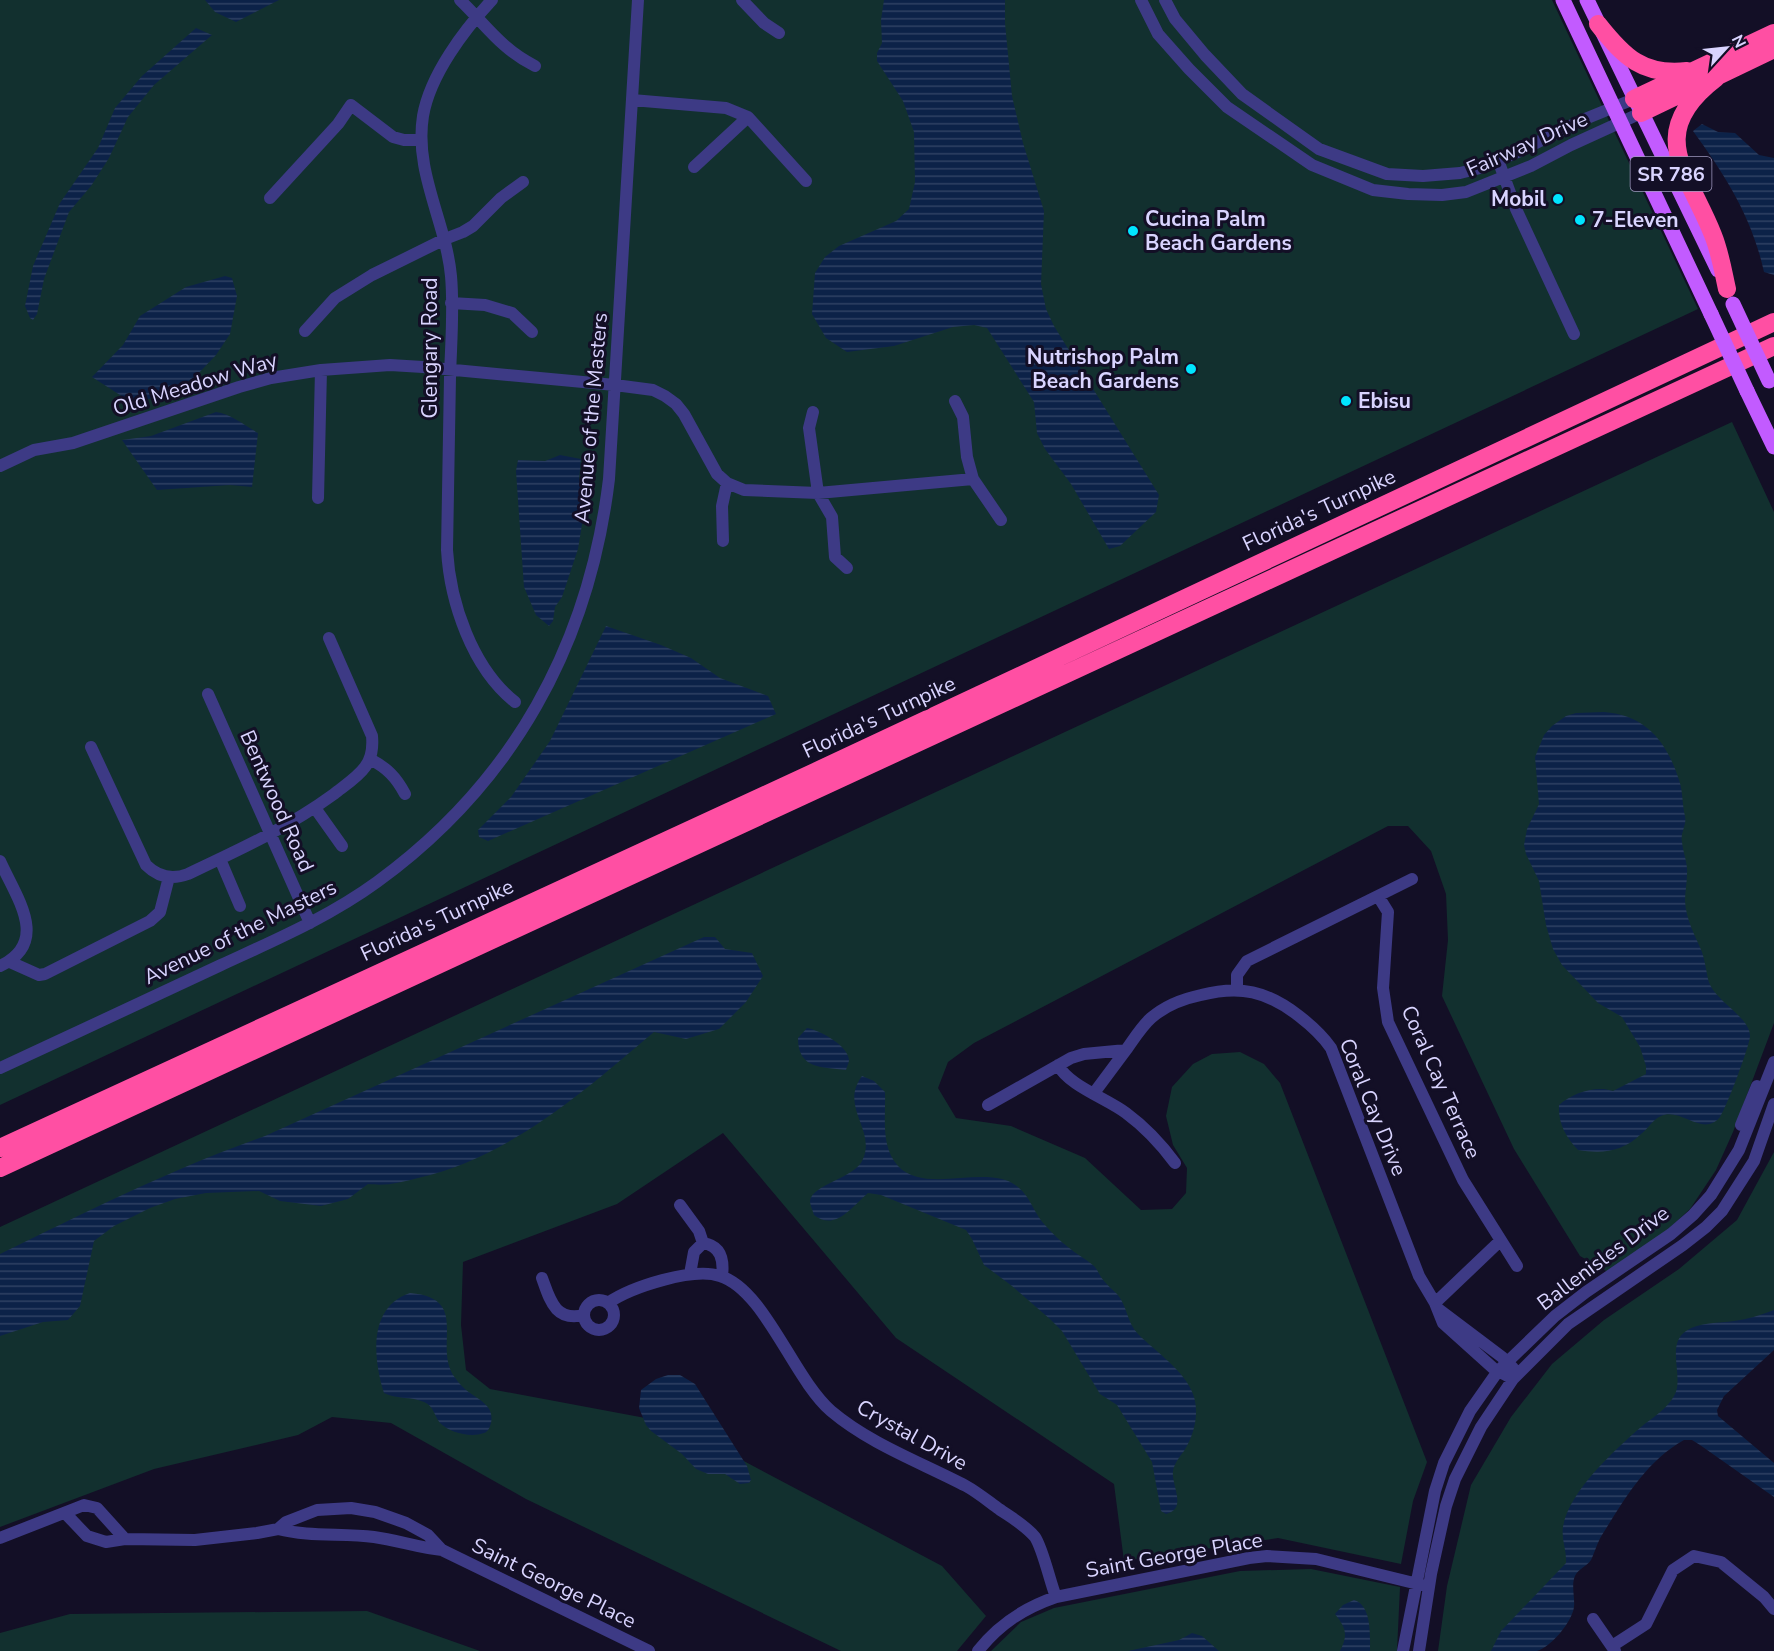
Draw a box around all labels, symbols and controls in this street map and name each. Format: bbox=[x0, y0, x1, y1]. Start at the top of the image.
north arrow bbox=[1696, 18, 1756, 78]
text: N bbox=[1726, 31, 1751, 52]
street label: Fairway Drive bbox=[1462, 105, 1592, 183]
road number: SR 786 bbox=[1630, 157, 1712, 191]
place label: Mobil bbox=[1491, 185, 1546, 213]
marker: Mobil bbox=[1551, 192, 1565, 206]
place label: Cucina Palm Beach Gardens bbox=[1145, 205, 1292, 257]
place label: 7-Eleven bbox=[1592, 206, 1679, 234]
marker: 7-Eleven bbox=[1573, 213, 1587, 227]
marker: Cucina Palm Beach Gardens bbox=[1126, 224, 1140, 238]
street label: Glengary Road bbox=[416, 277, 444, 419]
street label: Avenue of the Masters bbox=[568, 311, 614, 525]
place label: Nutrishop Palm Beach Gardens bbox=[1027, 343, 1179, 395]
street label: Old Meadow Way bbox=[109, 346, 281, 422]
marker: Nutrishop Palm Beach Gardens bbox=[1184, 362, 1198, 376]
place label: Ebisu bbox=[1358, 387, 1411, 415]
marker: Ebisu bbox=[1339, 394, 1353, 408]
street label: Florida's Turnpike bbox=[1238, 462, 1400, 558]
street label: Florida's Turnpike bbox=[798, 669, 960, 765]
street label: Bentwood Road bbox=[233, 726, 321, 876]
street label: Florida's Turnpike bbox=[356, 872, 518, 968]
street label: Avenue of the Masters bbox=[139, 873, 341, 991]
street label: Coral Cay Terrace bbox=[1395, 1001, 1487, 1163]
street label: Coral Cay Drive bbox=[1333, 1034, 1413, 1180]
street label: Ballenisles Drive bbox=[1531, 1199, 1675, 1317]
street label: Crystal Drive bbox=[852, 1393, 972, 1477]
street label: Saint George Place bbox=[1083, 1526, 1265, 1584]
street label: Saint George Place bbox=[467, 1531, 641, 1635]

